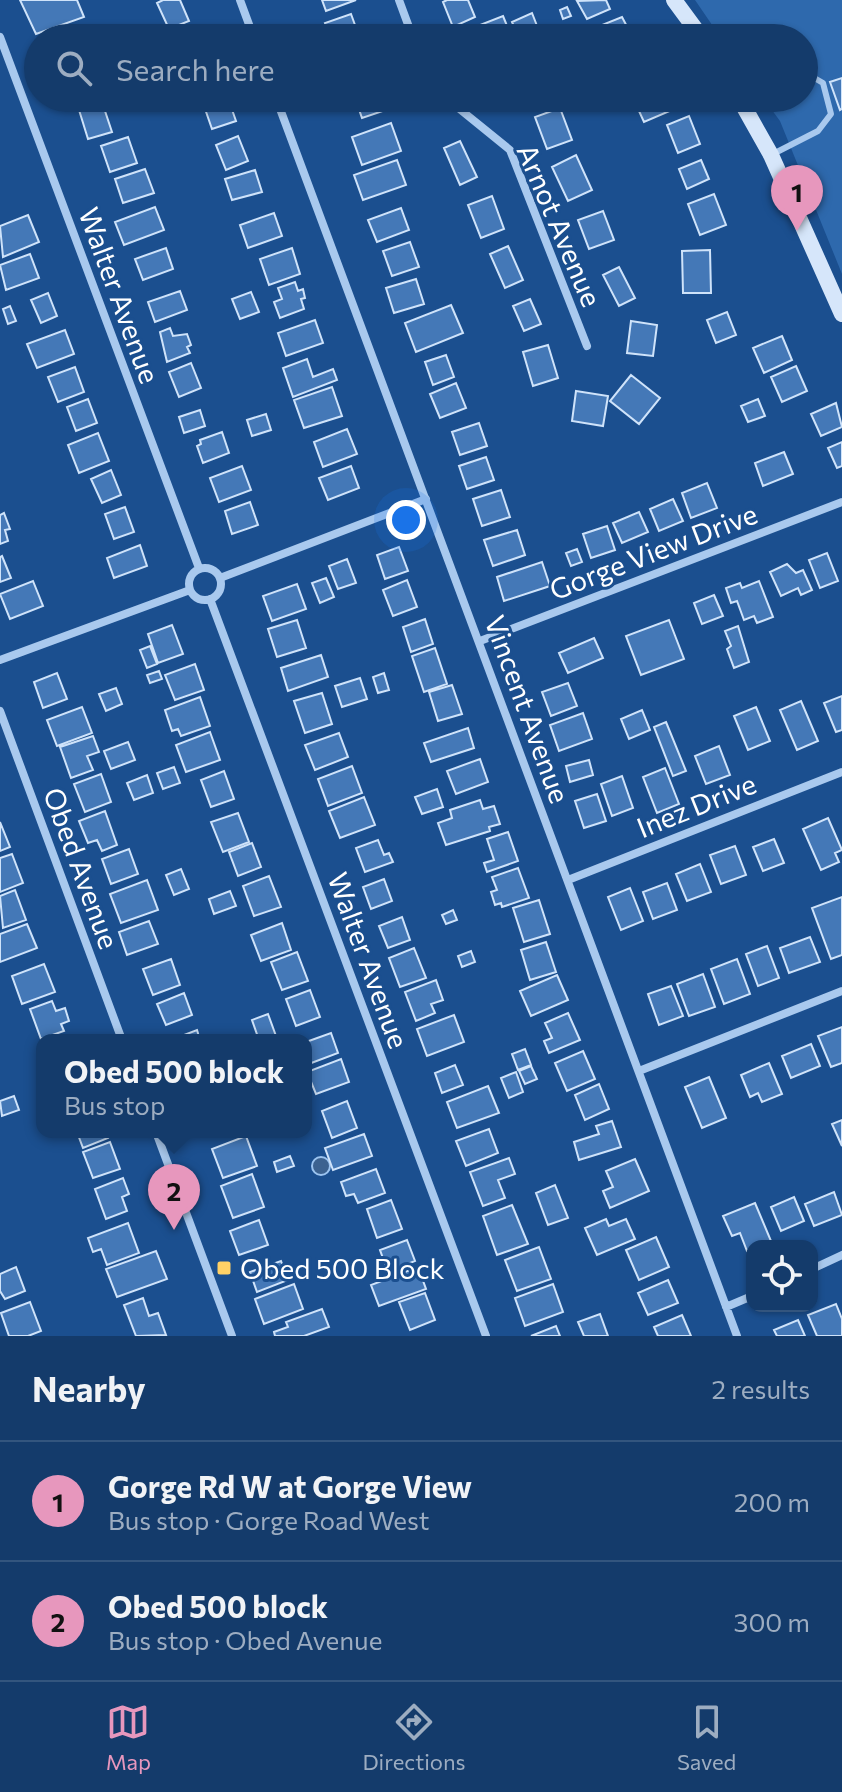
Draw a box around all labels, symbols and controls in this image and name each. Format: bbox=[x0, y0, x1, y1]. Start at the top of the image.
search box bbox=[24, 24, 818, 112]
icon: search bbox=[52, 46, 96, 90]
text: Search here bbox=[116, 50, 275, 87]
street label: Arnot Avenue bbox=[511, 139, 609, 311]
pin: 1 bbox=[771, 165, 823, 231]
street label: Walter Avenue bbox=[72, 202, 168, 388]
street label: Gorge View Drive bbox=[544, 496, 762, 606]
your location bbox=[386, 500, 426, 540]
street label: Vincent Avenue bbox=[478, 610, 578, 808]
street label: Inez Drive bbox=[631, 766, 761, 844]
street label: Obed Avenue bbox=[37, 783, 127, 953]
street label: Walter Avenue bbox=[321, 867, 417, 1053]
popup bbox=[36, 1034, 312, 1138]
text: Obed 500 block bbox=[64, 1052, 284, 1089]
text: Bus stop bbox=[64, 1089, 165, 1120]
pin: 2 bbox=[148, 1164, 200, 1230]
map controls bbox=[746, 1240, 818, 1312]
button: locate bbox=[746, 1240, 818, 1312]
place label: Obed 500 Block bbox=[240, 1251, 445, 1285]
marker: Obed 500 Block bbox=[215, 1259, 233, 1277]
text: Nearby bbox=[32, 1367, 146, 1409]
text: 2 results bbox=[712, 1373, 810, 1404]
text: Gorge Rd W at Gorge View bbox=[108, 1467, 472, 1504]
text: 1 bbox=[52, 1486, 64, 1517]
text: 200 m bbox=[734, 1486, 810, 1517]
text: Bus stop · Gorge Road West bbox=[108, 1504, 429, 1535]
text: Obed 500 block bbox=[108, 1587, 328, 1624]
text: 2 bbox=[51, 1606, 65, 1637]
text: 300 m bbox=[734, 1606, 810, 1637]
text: Bus stop · Obed Avenue bbox=[108, 1624, 382, 1655]
tab: Map bbox=[106, 1700, 151, 1775]
tab: Directions bbox=[362, 1700, 466, 1775]
tab: Saved bbox=[677, 1700, 736, 1775]

